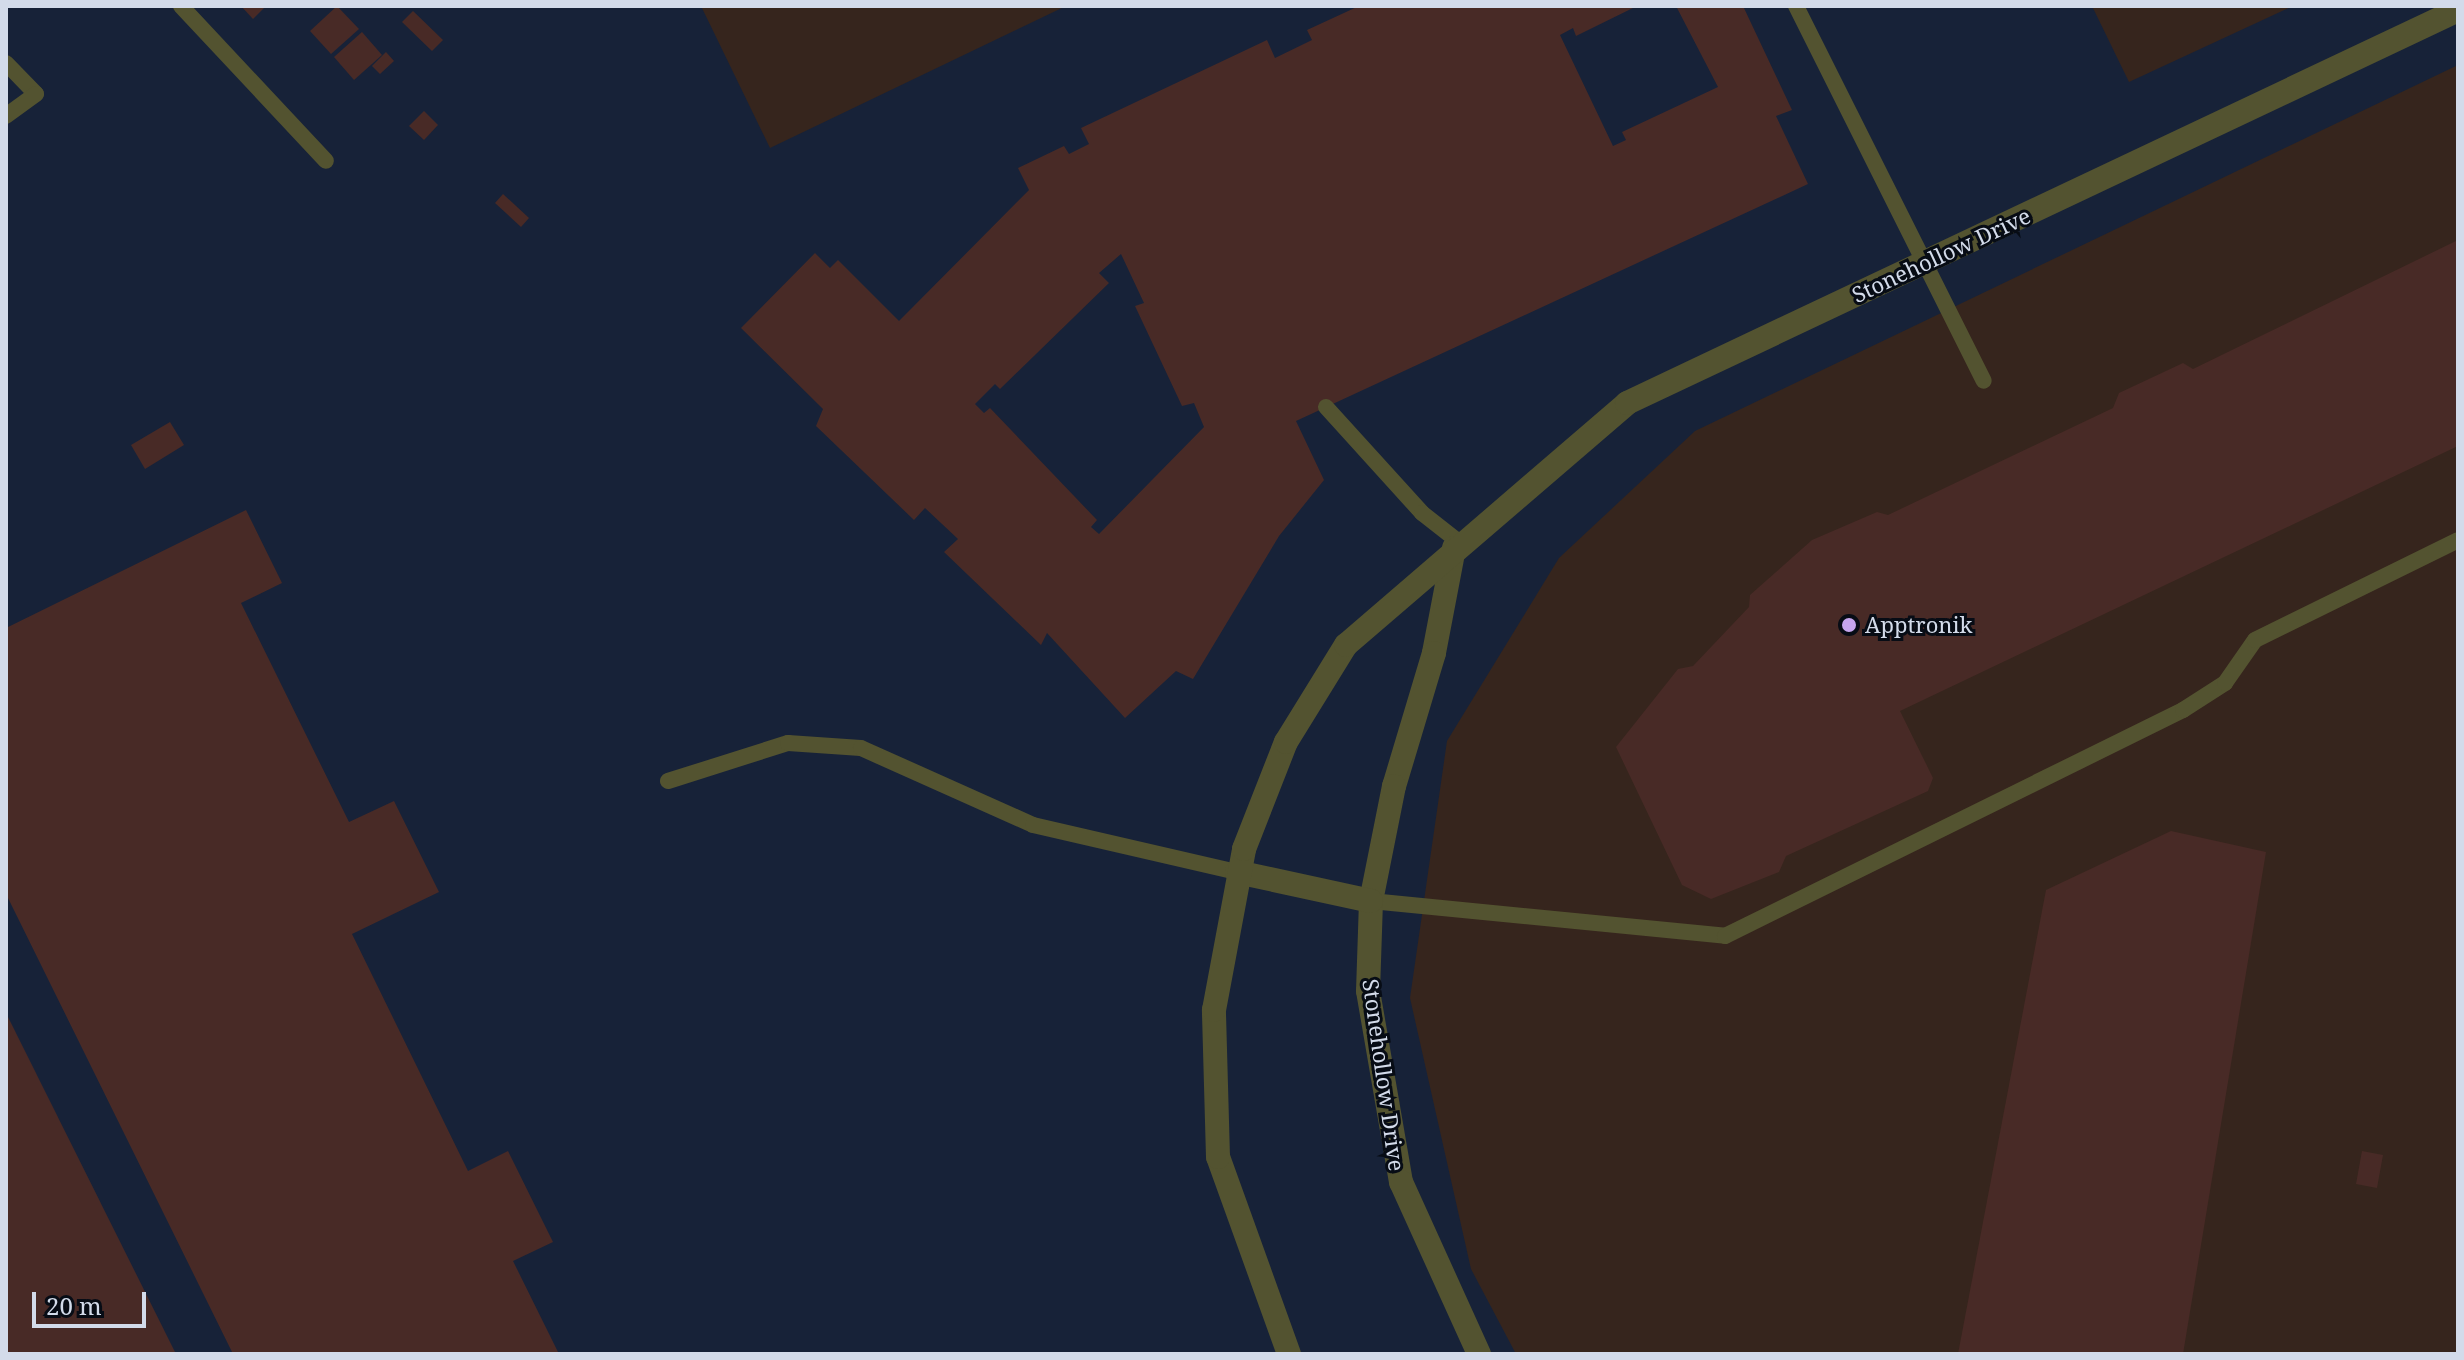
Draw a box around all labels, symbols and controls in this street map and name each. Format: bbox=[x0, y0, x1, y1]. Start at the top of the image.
street label: Stonehollow Drive bbox=[1848, 202, 2034, 308]
place label: Apptronik bbox=[1865, 612, 1972, 638]
marker: Apptronik bbox=[1840, 616, 1858, 634]
street label: Stonehollow Drive bbox=[1357, 977, 1411, 1173]
scale bar bbox=[36, 1276, 150, 1326]
text: 20 m bbox=[46, 1289, 102, 1322]

